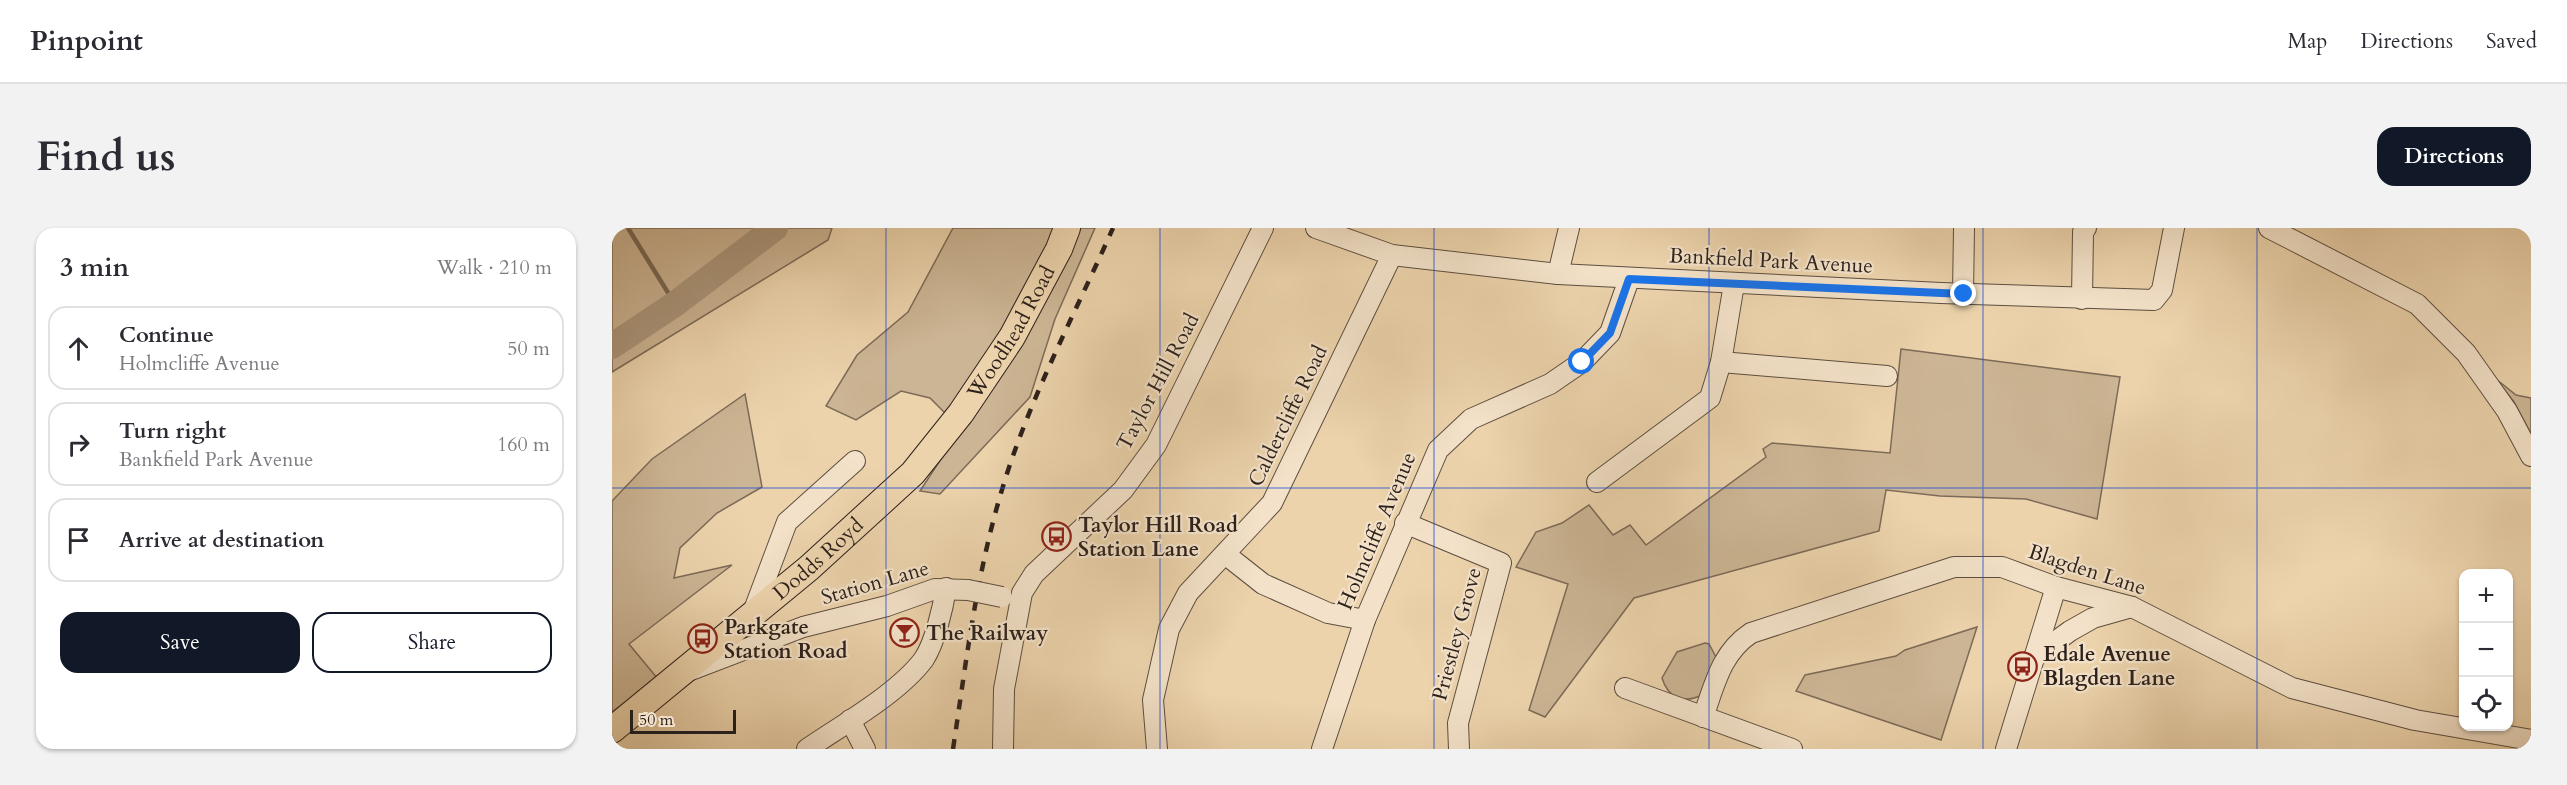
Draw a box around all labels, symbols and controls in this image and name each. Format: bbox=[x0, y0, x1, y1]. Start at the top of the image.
text: Pinpoint bbox=[30, 22, 143, 60]
text: Map bbox=[2287, 27, 2327, 56]
text: Directions bbox=[2360, 27, 2453, 56]
text: Saved bbox=[2486, 27, 2537, 56]
button: Directions bbox=[2377, 127, 2531, 186]
text: Find us bbox=[36, 128, 176, 185]
street label: Bankfield Park Avenue bbox=[1668, 241, 1874, 281]
text: 3 min bbox=[60, 250, 129, 285]
text: Walk · 210 m bbox=[437, 254, 552, 281]
street label: Woodhead Road bbox=[960, 261, 1062, 405]
route end bbox=[1950, 280, 1976, 306]
street label: Taylor Hill Road bbox=[1110, 308, 1206, 456]
text: Continue bbox=[119, 320, 214, 350]
icon: ahead bbox=[62, 332, 95, 365]
text: 50 m bbox=[507, 335, 550, 362]
street label: Caldercliffe Road bbox=[1241, 341, 1335, 491]
route start bbox=[1568, 348, 1594, 374]
text: Holmcliffe Avenue bbox=[119, 350, 280, 377]
text: Turn right bbox=[119, 416, 226, 446]
icon: right bbox=[62, 428, 95, 461]
text: 160 m bbox=[497, 431, 550, 458]
text: Bankfield Park Avenue bbox=[119, 446, 313, 473]
street label: Holmcliffe Avenue bbox=[1331, 448, 1423, 614]
street label: Dodds Royd bbox=[767, 511, 870, 606]
place label: Taylor Hill Road Station Lane bbox=[1078, 511, 1238, 564]
bus stop icon: Taylor Hill Road Station Lane bbox=[1041, 521, 1073, 553]
icon: arrive bbox=[62, 524, 95, 557]
text: Arrive at destination bbox=[119, 525, 324, 555]
street label: Blagden Lane bbox=[2024, 537, 2150, 603]
street label: Station Lane bbox=[818, 554, 932, 612]
street label: Priestley Grove bbox=[1425, 564, 1489, 704]
map controls bbox=[2459, 569, 2513, 731]
button: + bbox=[2459, 569, 2513, 623]
button: Save bbox=[60, 612, 300, 673]
button: Share bbox=[312, 612, 552, 673]
place label: Parkgate Station Road bbox=[724, 613, 848, 666]
bar icon: The Railway bbox=[889, 617, 921, 649]
place label: The Railway bbox=[926, 619, 1048, 648]
bus stop icon: Parkgate Station Road bbox=[687, 623, 719, 655]
button: − bbox=[2459, 623, 2513, 677]
place label: Edale Avenue Blagden Lane bbox=[2043, 640, 2175, 693]
bus stop icon: Edale Avenue Blagden Lane bbox=[2006, 650, 2038, 682]
button: locate bbox=[2459, 677, 2513, 731]
scale bar bbox=[630, 707, 736, 735]
text: 50 m bbox=[639, 709, 673, 731]

